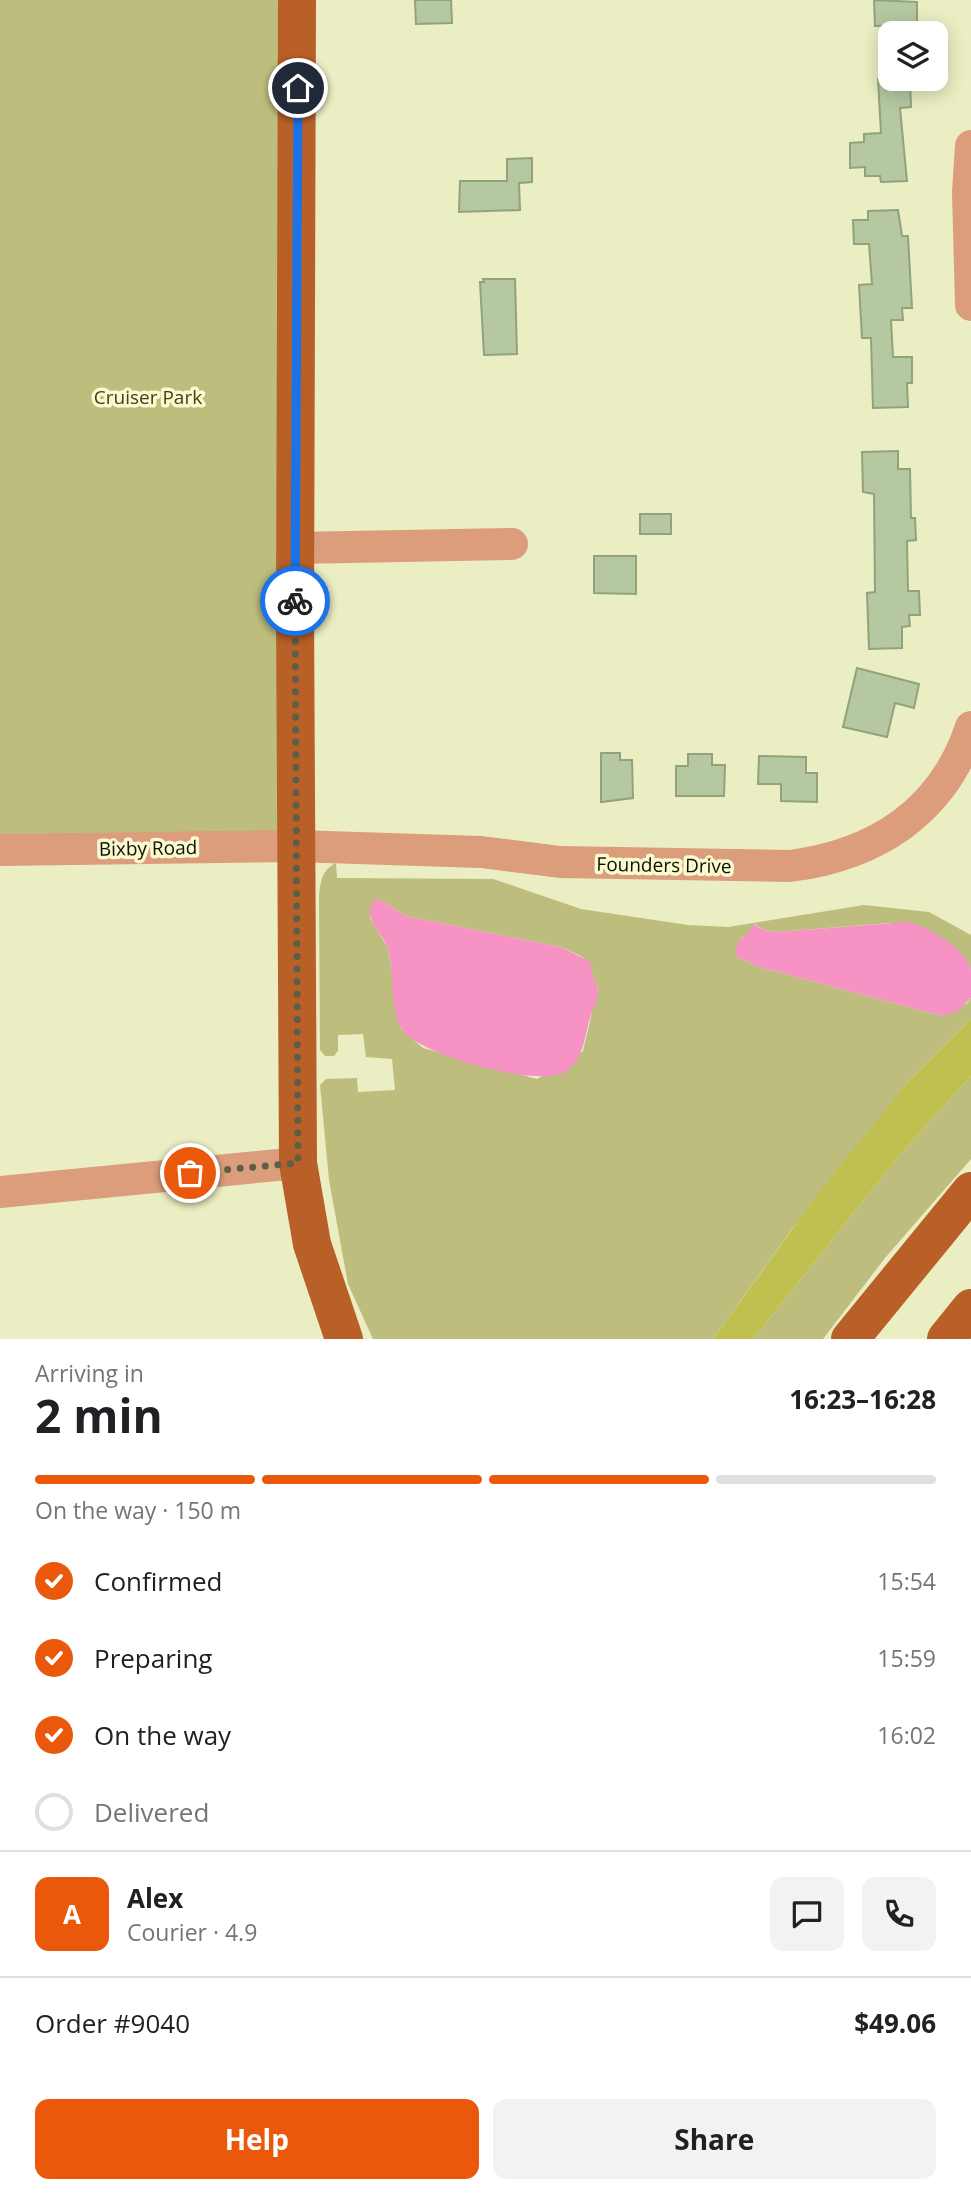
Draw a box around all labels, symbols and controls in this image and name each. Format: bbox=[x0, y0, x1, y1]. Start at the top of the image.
map controls bbox=[878, 21, 948, 91]
button: layers bbox=[878, 21, 948, 91]
pin bbox=[268, 58, 328, 118]
icon: home bbox=[279, 69, 317, 107]
park label: Cruiser Park bbox=[94, 384, 202, 410]
courier bbox=[260, 566, 330, 636]
icon: bike bbox=[276, 582, 314, 620]
street label: Bixby Road bbox=[99, 834, 197, 862]
street label: Founders Drive bbox=[596, 851, 732, 879]
pin bbox=[160, 1143, 220, 1203]
icon: bag bbox=[171, 1154, 209, 1192]
text: Arriving in bbox=[35, 1357, 144, 1389]
text: 16:23–16:28 bbox=[789, 1381, 936, 1417]
text: 2 min bbox=[35, 1384, 163, 1446]
text: On the way · 150 m bbox=[35, 1494, 241, 1526]
icon: check bbox=[35, 1562, 73, 1600]
text: Confirmed bbox=[94, 1563, 222, 1599]
text: 15:54 bbox=[877, 1565, 936, 1597]
icon: check bbox=[35, 1639, 73, 1677]
text: Preparing bbox=[94, 1640, 212, 1676]
text: 15:59 bbox=[877, 1642, 936, 1674]
icon: check bbox=[35, 1716, 73, 1754]
text: On the way bbox=[94, 1717, 231, 1753]
text: 16:02 bbox=[877, 1719, 936, 1751]
text: Delivered bbox=[94, 1794, 209, 1830]
button: chat bbox=[770, 1877, 844, 1951]
button: phone bbox=[862, 1877, 936, 1951]
text: Alex bbox=[127, 1880, 183, 1916]
text: A bbox=[63, 1896, 81, 1932]
text: Courier · 4.9 bbox=[127, 1916, 257, 1948]
text: Order #9040 bbox=[35, 2005, 190, 2041]
text: $49.06 bbox=[854, 2005, 936, 2041]
button: Help bbox=[35, 2099, 479, 2179]
button: Share bbox=[493, 2099, 936, 2179]

